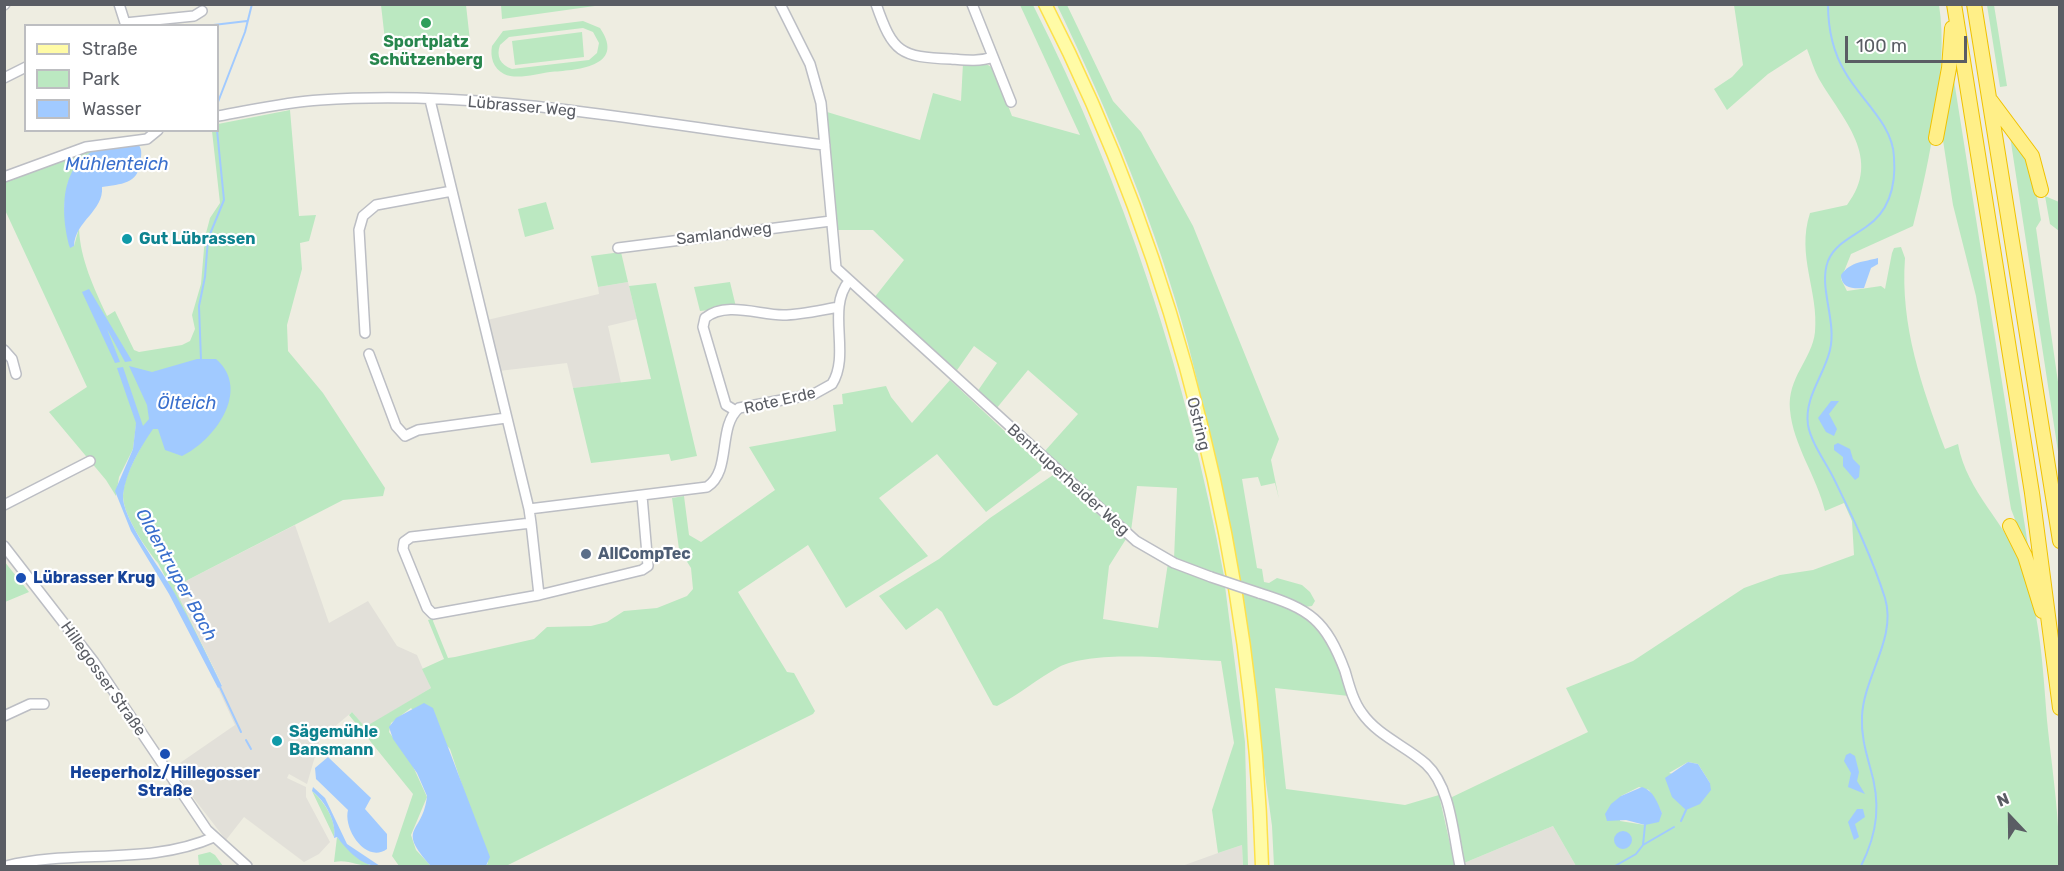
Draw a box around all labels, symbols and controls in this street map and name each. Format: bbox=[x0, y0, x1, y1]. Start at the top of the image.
marker: Sportplatz Schützenberg bbox=[419, 16, 433, 30]
legend bbox=[24, 24, 219, 132]
scale bar bbox=[1848, 24, 1970, 62]
place label: Sportplatz Schützenberg bbox=[369, 32, 483, 70]
text: 100 m bbox=[1856, 35, 1907, 57]
text: Straße bbox=[82, 38, 138, 60]
text: Park bbox=[82, 68, 119, 90]
street label: Lübrasser Weg bbox=[467, 93, 577, 121]
text: Wasser bbox=[82, 98, 141, 120]
water label: Mühlenteich bbox=[65, 154, 169, 176]
street label: Samlandweg bbox=[675, 219, 773, 249]
place label: Gut Lübrassen bbox=[139, 229, 255, 249]
marker: Gut Lübrassen bbox=[120, 232, 134, 246]
street label: Rote Erde bbox=[742, 383, 818, 419]
water label: Ölteich bbox=[158, 393, 216, 415]
street label: Ostring bbox=[1182, 395, 1214, 453]
street label: Bentruperheider Weg bbox=[1003, 420, 1133, 540]
water label: Oldentruper Bach bbox=[131, 505, 221, 645]
place label: AllCompTec bbox=[598, 544, 691, 564]
marker: AllCompTec bbox=[579, 547, 593, 561]
place label: Lübrasser Krug bbox=[33, 568, 155, 588]
marker: Lübrasser Krug bbox=[14, 571, 28, 585]
street label: Hillegosser Straße bbox=[56, 618, 150, 740]
place label: Sägemühle Bansmann bbox=[289, 722, 378, 760]
marker: Sägemühle Bansmann bbox=[270, 734, 284, 748]
marker: Heeperholz/Hillegosser Straße bbox=[158, 747, 172, 761]
place label: Heeperholz/Hillegosser Straße bbox=[70, 763, 260, 801]
north arrow bbox=[1980, 787, 2040, 847]
text: N bbox=[1994, 789, 2012, 811]

